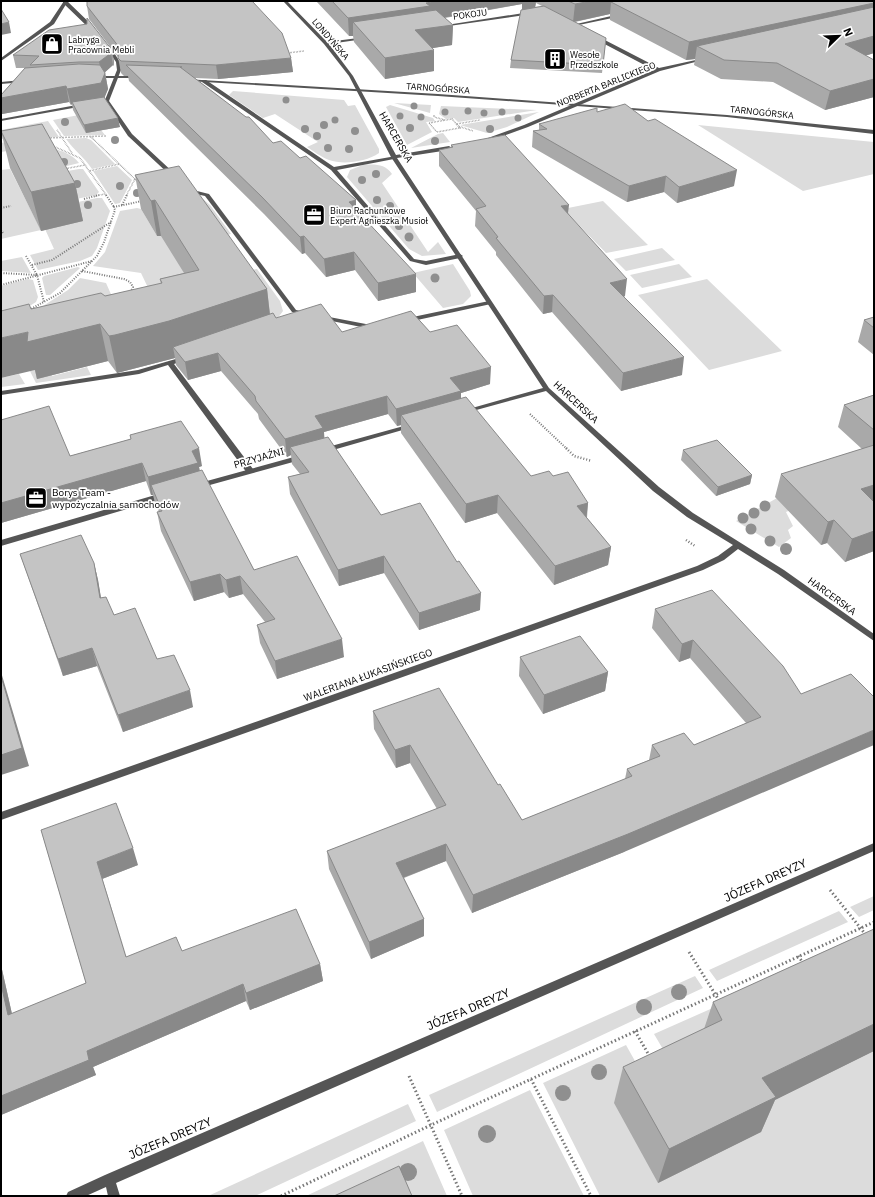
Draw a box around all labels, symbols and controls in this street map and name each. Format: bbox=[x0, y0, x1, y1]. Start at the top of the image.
street label: POKOJU bbox=[452, 6, 488, 22]
street label: LONDYŃSKA bbox=[310, 15, 353, 62]
north arrow bbox=[819, 16, 859, 56]
text: N bbox=[840, 26, 856, 39]
shop icon: Labryga Pracownia Mebli bbox=[39, 31, 65, 57]
place label: Labryga Pracownia Mebli bbox=[68, 34, 134, 55]
building icon: Wesołe Przedszkole bbox=[542, 46, 568, 72]
place label: Wesołe Przedszkole bbox=[570, 49, 618, 70]
street label: NORBERTA BARLICKIEGO bbox=[555, 59, 657, 109]
street label: TARNOGÓRSKA bbox=[406, 79, 471, 96]
street label: TARNOGÓRSKA bbox=[730, 102, 795, 121]
street label: HARCERSKA bbox=[376, 109, 416, 165]
office icon: Biuro Rachunkowe Expert Agnieszka Musioł bbox=[301, 202, 327, 228]
place label: Biuro Rachunkowe Expert Agnieszka Musioł bbox=[330, 205, 429, 226]
street label: HARCERSKA bbox=[551, 378, 602, 427]
street label: PRZYJAŹNI bbox=[232, 445, 286, 471]
office icon: Borys Team - wypożyczalnia samochodów bbox=[23, 485, 49, 511]
place label: Borys Team - wypożyczalnia samochodów bbox=[52, 486, 179, 511]
street label: HARCERSKA bbox=[805, 574, 859, 618]
street label: WALERIANA ŁUKASIŃSKIEGO bbox=[302, 646, 434, 704]
street label: JÓZEFA DREYZY bbox=[721, 855, 809, 905]
street label: JÓZEFA DREYZY bbox=[424, 985, 512, 1033]
street label: JÓZEFA DREYZY bbox=[126, 1114, 214, 1162]

